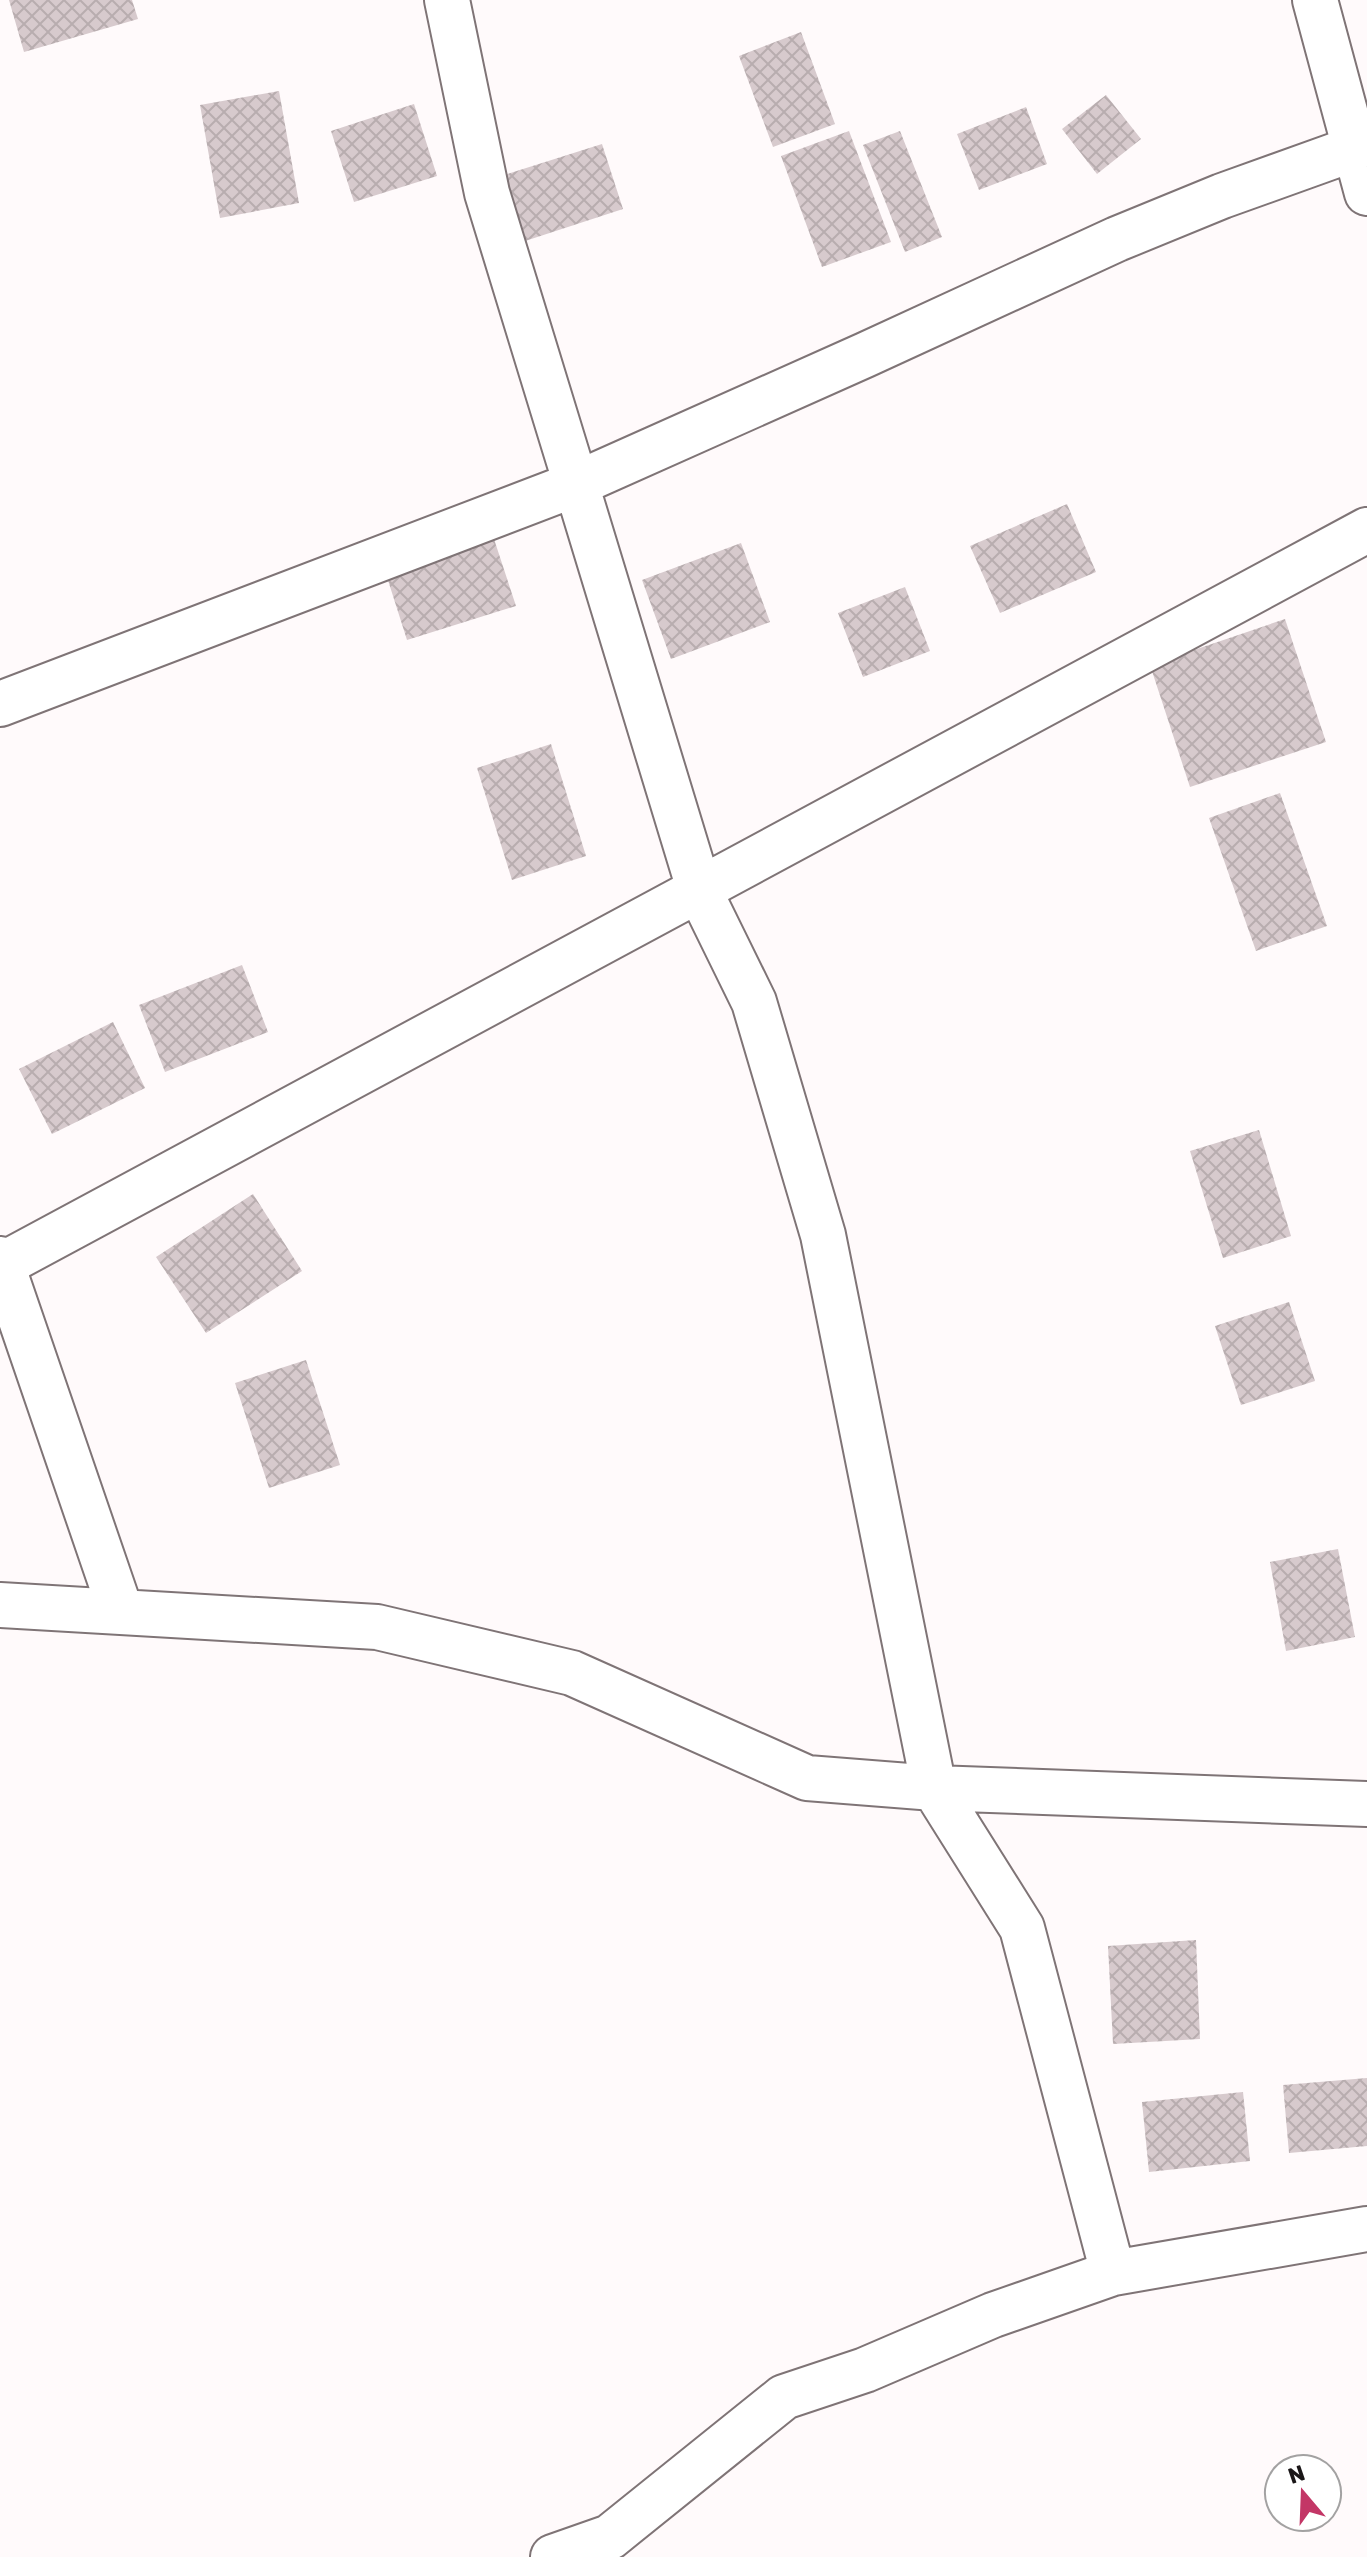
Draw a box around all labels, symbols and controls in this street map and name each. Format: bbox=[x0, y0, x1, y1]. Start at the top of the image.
north arrow bbox=[1263, 2453, 1343, 2533]
text: N bbox=[1285, 2459, 1309, 2490]

